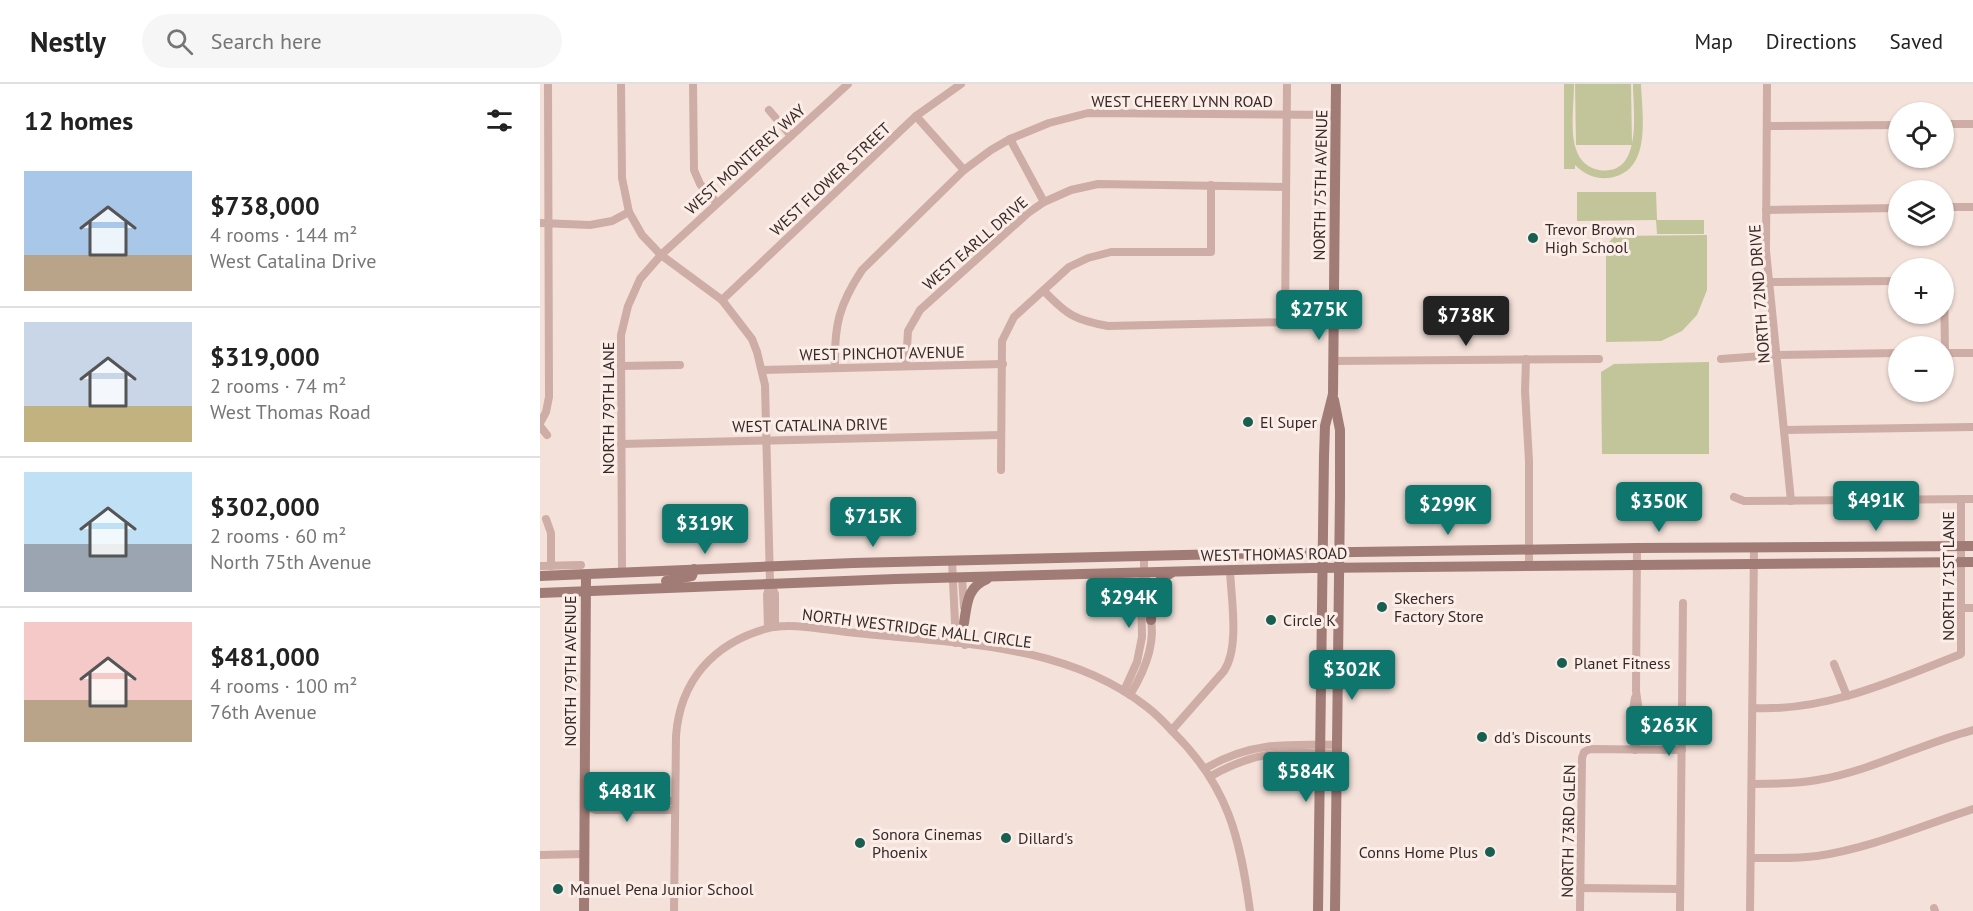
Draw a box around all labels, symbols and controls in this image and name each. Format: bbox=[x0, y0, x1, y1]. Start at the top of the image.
search box bbox=[142, 14, 562, 68]
text: Nestly bbox=[30, 23, 106, 60]
icon: search bbox=[163, 25, 196, 58]
text: Search here bbox=[211, 27, 322, 55]
text: Map bbox=[1694, 28, 1733, 55]
text: Directions bbox=[1766, 28, 1857, 55]
text: Saved bbox=[1890, 28, 1943, 55]
street label: WEST CHEERY LYNN ROAD bbox=[1091, 91, 1273, 111]
street label: WEST MONTEREY WAY bbox=[681, 100, 809, 218]
map controls bbox=[1888, 102, 1954, 402]
button: locate bbox=[1888, 102, 1954, 168]
text: 12 homes bbox=[24, 104, 133, 137]
icon: filters bbox=[483, 104, 516, 137]
street label: NORTH 75TH AVENUE bbox=[1309, 109, 1331, 261]
street label: WEST FLOWER STREET bbox=[766, 118, 894, 240]
button: layers bbox=[1888, 180, 1954, 246]
text: $738,000 bbox=[210, 189, 320, 222]
street label: WEST EARLL DRIVE bbox=[918, 192, 1032, 294]
icon: home bbox=[72, 195, 144, 267]
place label: Trevor Brown High School bbox=[1545, 219, 1635, 257]
text: 4 rooms · 144 m² bbox=[210, 222, 357, 248]
street label: NORTH 72ND DRIVE bbox=[1744, 224, 1774, 364]
marker: Trevor Brown High School bbox=[1526, 231, 1540, 245]
text: West Catalina Drive bbox=[210, 248, 376, 274]
button: + bbox=[1888, 258, 1954, 324]
pin: $275K bbox=[1277, 290, 1361, 341]
text: $275K bbox=[1290, 296, 1348, 322]
pin: $738K bbox=[1424, 296, 1508, 347]
text: $738K bbox=[1437, 302, 1495, 328]
button: − bbox=[1888, 336, 1954, 402]
text: $319,000 bbox=[210, 340, 320, 373]
street label: NORTH 79TH LANE bbox=[598, 342, 618, 474]
street label: WEST PINCHOT AVENUE bbox=[799, 342, 965, 364]
icon: home bbox=[72, 346, 144, 418]
text: 2 rooms · 74 m² bbox=[210, 373, 346, 399]
text: West Thomas Road bbox=[210, 399, 371, 425]
place label: El Super bbox=[1260, 412, 1317, 432]
street label: WEST CATALINA DRIVE bbox=[732, 414, 888, 436]
marker: El Super bbox=[1241, 415, 1255, 429]
pin: $491K bbox=[1834, 481, 1918, 532]
pin: $350K bbox=[1617, 482, 1701, 533]
pin: $299K bbox=[1406, 485, 1490, 536]
text: $491K bbox=[1847, 487, 1905, 513]
text: $350K bbox=[1630, 488, 1688, 514]
text: $302,000 bbox=[210, 490, 320, 523]
text: $299K bbox=[1419, 491, 1477, 517]
icon: home bbox=[72, 496, 144, 568]
pin: $715K bbox=[831, 497, 915, 548]
text: $715K bbox=[844, 503, 902, 529]
pin: $319K bbox=[663, 504, 747, 555]
text: $319K bbox=[676, 510, 734, 536]
street label: NORTH 71ST LANE bbox=[1938, 511, 1958, 641]
text: 2 rooms · 60 m² bbox=[210, 523, 346, 549]
street label: WEST THOMAS ROAD bbox=[1200, 543, 1348, 565]
text: North 75th Avenue bbox=[210, 549, 371, 575]
pin: $294K bbox=[1087, 578, 1171, 629]
text: $294K bbox=[1100, 584, 1158, 610]
place label: Skechers Factory Store bbox=[1394, 588, 1484, 626]
street label: NORTH 79TH AVENUE bbox=[560, 595, 580, 747]
marker: Skechers Factory Store bbox=[1375, 600, 1389, 614]
street label: NORTH WESTRIDGE MALL CIRCLE bbox=[801, 604, 1033, 652]
place label: Circle K bbox=[1283, 610, 1336, 630]
marker: Circle K bbox=[1264, 613, 1278, 627]
text: $481,000 bbox=[210, 640, 320, 673]
icon: home bbox=[72, 646, 144, 718]
pin: $302K bbox=[1310, 650, 1394, 701]
place label: Planet Fitness bbox=[1574, 653, 1671, 673]
text: $302K bbox=[1323, 656, 1381, 682]
marker: Planet Fitness bbox=[1555, 656, 1569, 670]
text: 4 rooms · 100 m² bbox=[210, 673, 357, 699]
text: 76th Avenue bbox=[210, 699, 317, 725]
pin: $263K bbox=[1627, 706, 1711, 757]
text: $263K bbox=[1640, 712, 1698, 738]
place label: dd's Discounts bbox=[1494, 727, 1591, 747]
marker: dd's Discounts bbox=[1475, 730, 1489, 744]
pin: $584K bbox=[1264, 752, 1348, 803]
text: $584K bbox=[1277, 758, 1335, 784]
street label: NORTH 73RD GLEN bbox=[1557, 764, 1579, 898]
pin: $481K bbox=[585, 772, 669, 823]
text: $481K bbox=[598, 778, 656, 804]
place label: Sonora Cinemas Phoenix bbox=[872, 824, 982, 862]
place label: Dillard's bbox=[1018, 828, 1074, 848]
marker: Dillard's bbox=[999, 831, 1013, 845]
marker: Sonora Cinemas Phoenix bbox=[853, 836, 867, 850]
place label: Conns Home Plus bbox=[1359, 842, 1478, 862]
marker: Conns Home Plus bbox=[1483, 845, 1497, 859]
place label: Manuel Pena Junior School bbox=[570, 879, 754, 899]
marker: Manuel Pena Junior School bbox=[551, 882, 565, 896]

